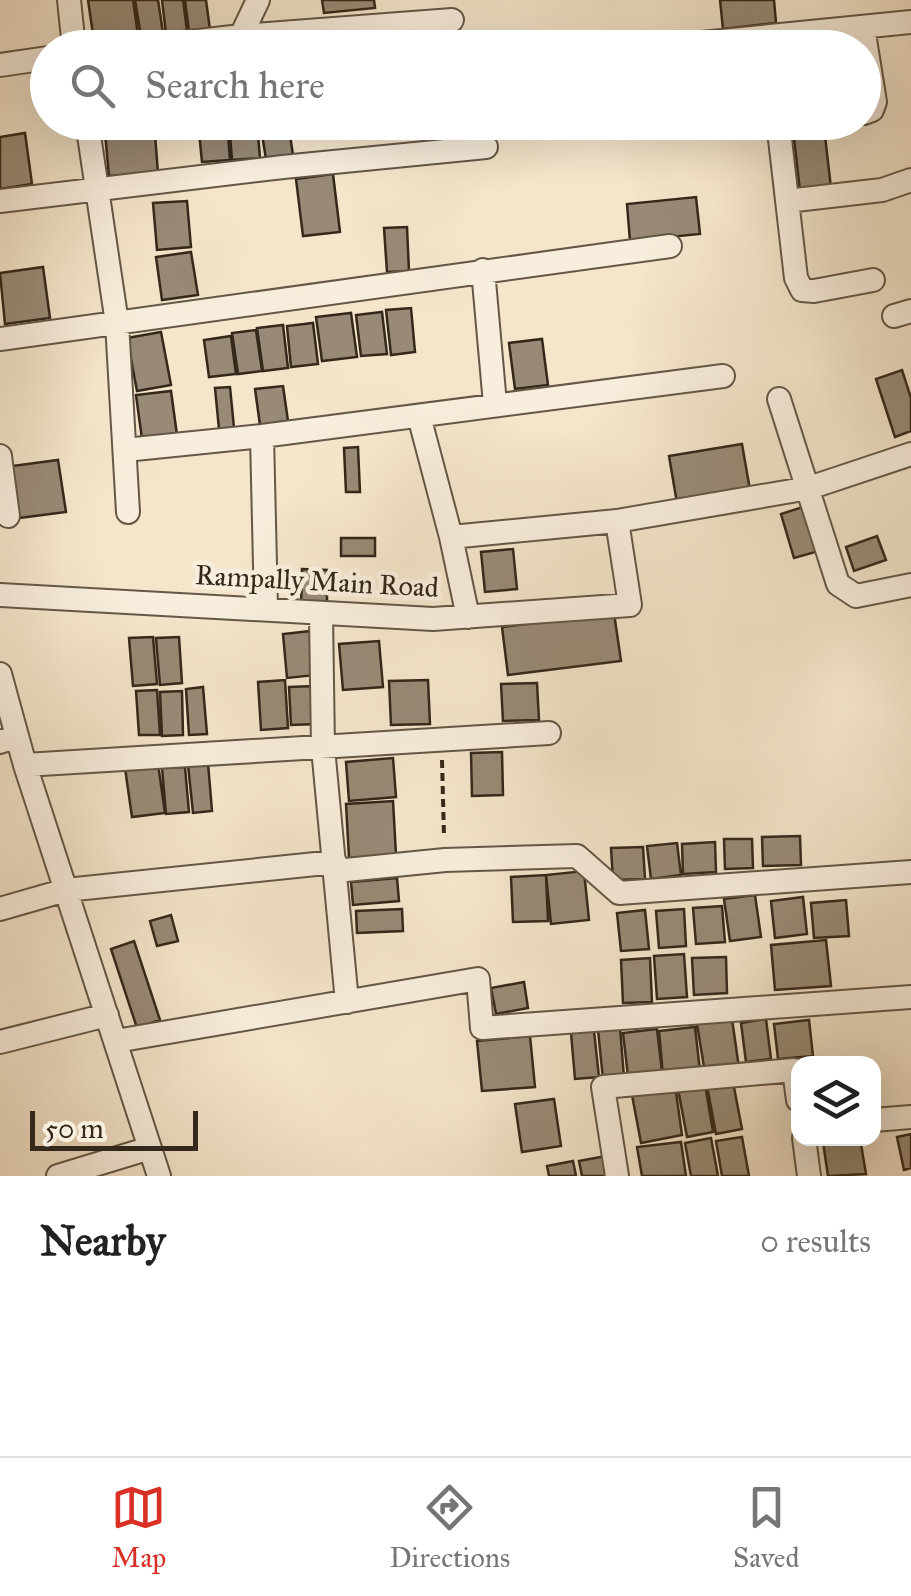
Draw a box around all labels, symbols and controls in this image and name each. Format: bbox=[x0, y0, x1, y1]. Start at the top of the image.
search box bbox=[30, 30, 881, 140]
icon: search bbox=[65, 58, 120, 113]
text: Search here bbox=[145, 62, 325, 108]
street label: Rampally Main Road bbox=[194, 557, 440, 605]
map controls bbox=[791, 1056, 881, 1146]
button: layers bbox=[791, 1056, 881, 1146]
scale bar bbox=[30, 1106, 198, 1150]
text: 50 m bbox=[45, 1111, 104, 1146]
text: Nearby bbox=[40, 1215, 165, 1267]
text: 0 results bbox=[760, 1222, 871, 1261]
tab: Map bbox=[111, 1480, 166, 1575]
tab: Directions bbox=[389, 1480, 510, 1575]
tab: Saved bbox=[733, 1480, 800, 1575]

